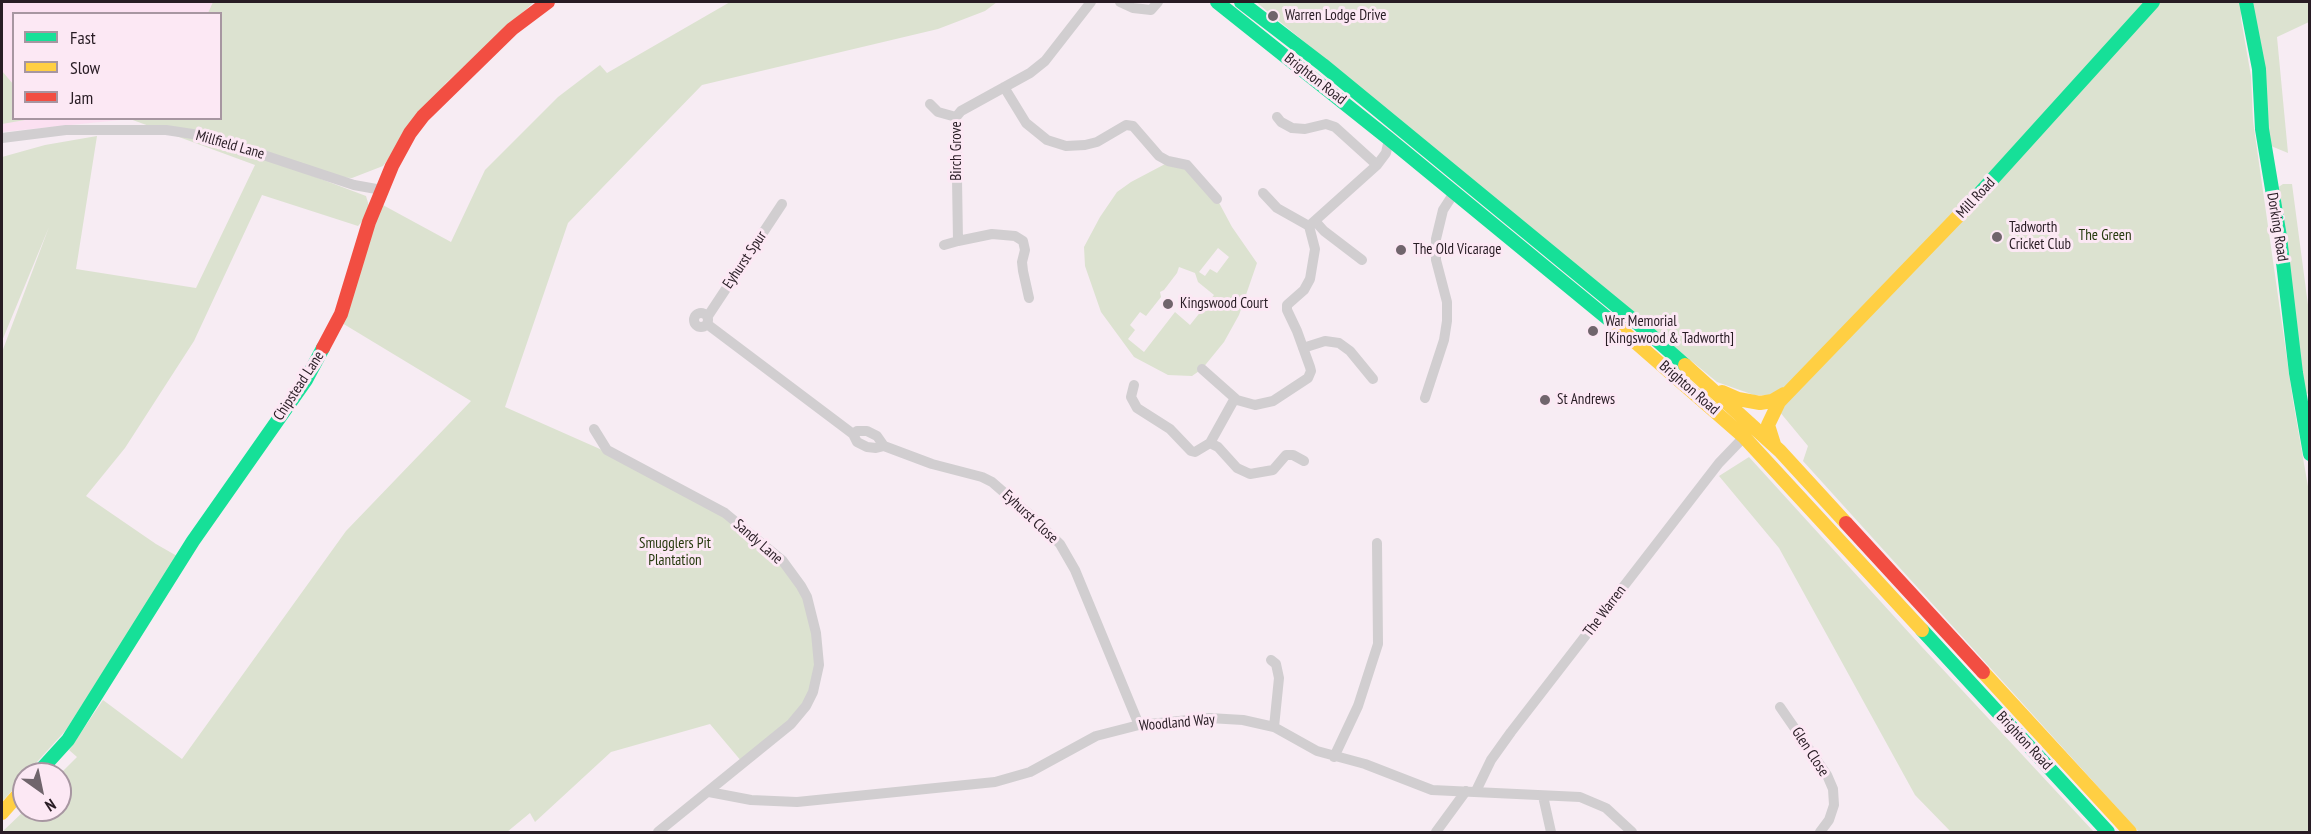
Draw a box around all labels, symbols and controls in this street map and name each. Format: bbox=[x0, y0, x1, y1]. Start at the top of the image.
place label: Warren Lodge Drive bbox=[1285, 7, 1386, 25]
marker: Warren Lodge Drive bbox=[1266, 9, 1280, 23]
legend bbox=[12, 12, 222, 120]
text: Fast bbox=[70, 26, 96, 49]
street label: Brighton Road bbox=[1281, 49, 1349, 109]
text: Slow bbox=[70, 56, 100, 79]
text: Jam bbox=[70, 86, 93, 109]
street label: Birch Grove bbox=[948, 121, 966, 181]
street label: Millfield Lane bbox=[194, 127, 266, 163]
street label: Mill Road bbox=[1953, 174, 1999, 222]
street label: Dorking Road bbox=[2263, 191, 2291, 263]
place label: Tadworth Cricket Club bbox=[2009, 219, 2071, 254]
park label: The Green bbox=[2078, 227, 2132, 245]
street label: Eyhurst Spur bbox=[719, 228, 771, 292]
marker: Tadworth Cricket Club bbox=[1990, 230, 2004, 244]
place label: The Old Vicarage bbox=[1413, 241, 1501, 259]
marker: The Old Vicarage bbox=[1394, 243, 1408, 257]
place label: Kingswood Court bbox=[1180, 295, 1268, 313]
marker: Kingswood Court bbox=[1161, 297, 1175, 311]
place label: War Memorial [Kingswood & Tadworth] bbox=[1605, 313, 1734, 348]
marker: War Memorial [Kingswood & Tadworth] bbox=[1586, 324, 1600, 338]
street label: Chipstead Lane bbox=[270, 348, 328, 424]
street label: Brighton Road bbox=[1655, 357, 1723, 419]
place label: St Andrews bbox=[1557, 391, 1615, 409]
marker: St Andrews bbox=[1538, 393, 1552, 407]
street label: Eyhurst Close bbox=[998, 487, 1062, 547]
street label: Sandy Lane bbox=[730, 516, 786, 568]
park label: Smugglers Pit Plantation bbox=[639, 535, 711, 570]
street label: The Warren bbox=[1580, 582, 1630, 640]
street label: Brighton Road bbox=[1992, 708, 2056, 774]
street label: Woodland Way bbox=[1138, 711, 1216, 735]
street label: Glen Close bbox=[1787, 724, 1833, 780]
north arrow bbox=[12, 762, 72, 822]
text: N bbox=[42, 795, 60, 816]

